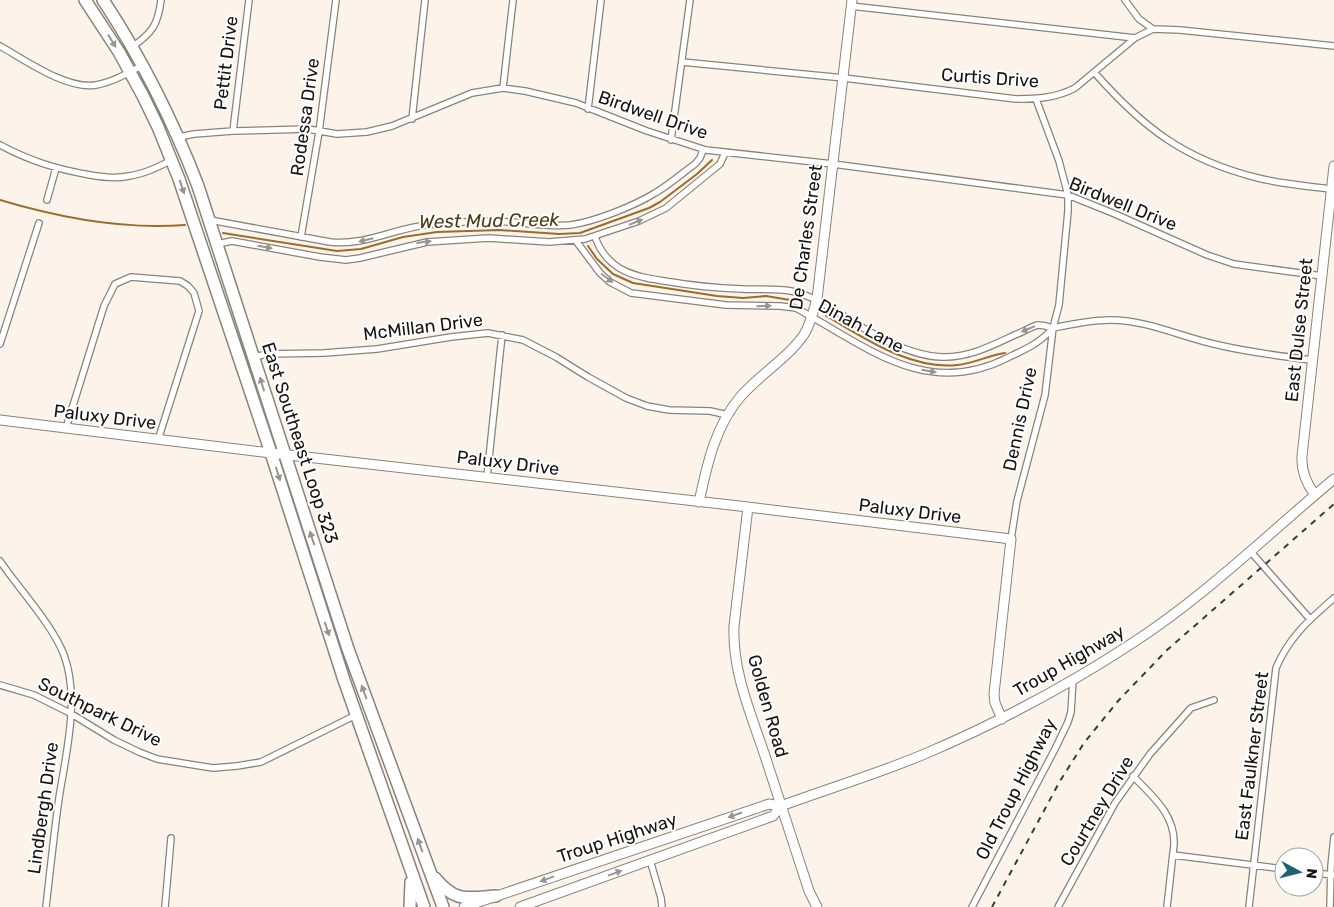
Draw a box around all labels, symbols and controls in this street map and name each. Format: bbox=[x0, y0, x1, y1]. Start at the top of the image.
street label: Pettit Drive bbox=[209, 15, 243, 111]
one-way arrow bbox=[107, 34, 116, 47]
street label: Rodessa Drive bbox=[286, 57, 324, 177]
street label: Curtis Drive bbox=[940, 64, 1040, 92]
street label: Birdwell Drive bbox=[595, 86, 711, 144]
street label: De Charles Street bbox=[785, 163, 827, 311]
street label: Birdwell Drive bbox=[1066, 172, 1180, 236]
one-way arrow bbox=[178, 180, 186, 195]
water label: West Mud Creek bbox=[419, 208, 560, 233]
one-way arrow bbox=[629, 218, 644, 226]
one-way arrow bbox=[358, 236, 373, 244]
one-way arrow bbox=[417, 238, 433, 246]
one-way arrow bbox=[258, 244, 274, 252]
street label: East Dulse Street bbox=[1280, 257, 1318, 403]
one-way arrow bbox=[600, 273, 613, 284]
street label: Dinah Lane bbox=[814, 294, 908, 358]
one-way arrow bbox=[756, 302, 772, 310]
street label: McMillan Drive bbox=[362, 309, 484, 345]
one-way arrow bbox=[1021, 326, 1035, 334]
street label: East Southeast Loop 323 bbox=[257, 340, 343, 546]
street label: Dennis Drive bbox=[998, 365, 1042, 473]
one-way arrow bbox=[921, 368, 937, 376]
one-way arrow bbox=[258, 376, 266, 391]
street label: Paluxy Drive bbox=[52, 400, 158, 434]
street label: Paluxy Drive bbox=[455, 446, 561, 480]
one-way arrow bbox=[274, 467, 282, 482]
street label: Paluxy Drive bbox=[857, 494, 963, 528]
one-way arrow bbox=[308, 531, 315, 546]
street label: Troup Highway bbox=[1010, 620, 1128, 702]
one-way arrow bbox=[324, 621, 332, 636]
street label: Golden Road bbox=[743, 652, 793, 760]
street label: East Faulkner Street bbox=[1231, 670, 1273, 842]
street label: Southpark Drive bbox=[35, 673, 165, 751]
one-way arrow bbox=[360, 684, 368, 699]
street label: Old Troup Highway bbox=[971, 715, 1061, 863]
street label: Lindbergh Drive bbox=[23, 741, 63, 875]
street label: Courtney Drive bbox=[1055, 752, 1139, 870]
street label: Troup Highway bbox=[554, 808, 680, 868]
one-way arrow bbox=[727, 812, 742, 820]
one-way arrow bbox=[416, 837, 424, 852]
north arrow bbox=[1274, 847, 1324, 897]
text: N bbox=[1302, 867, 1320, 880]
one-way arrow bbox=[608, 869, 623, 877]
one-way arrow bbox=[540, 876, 555, 883]

